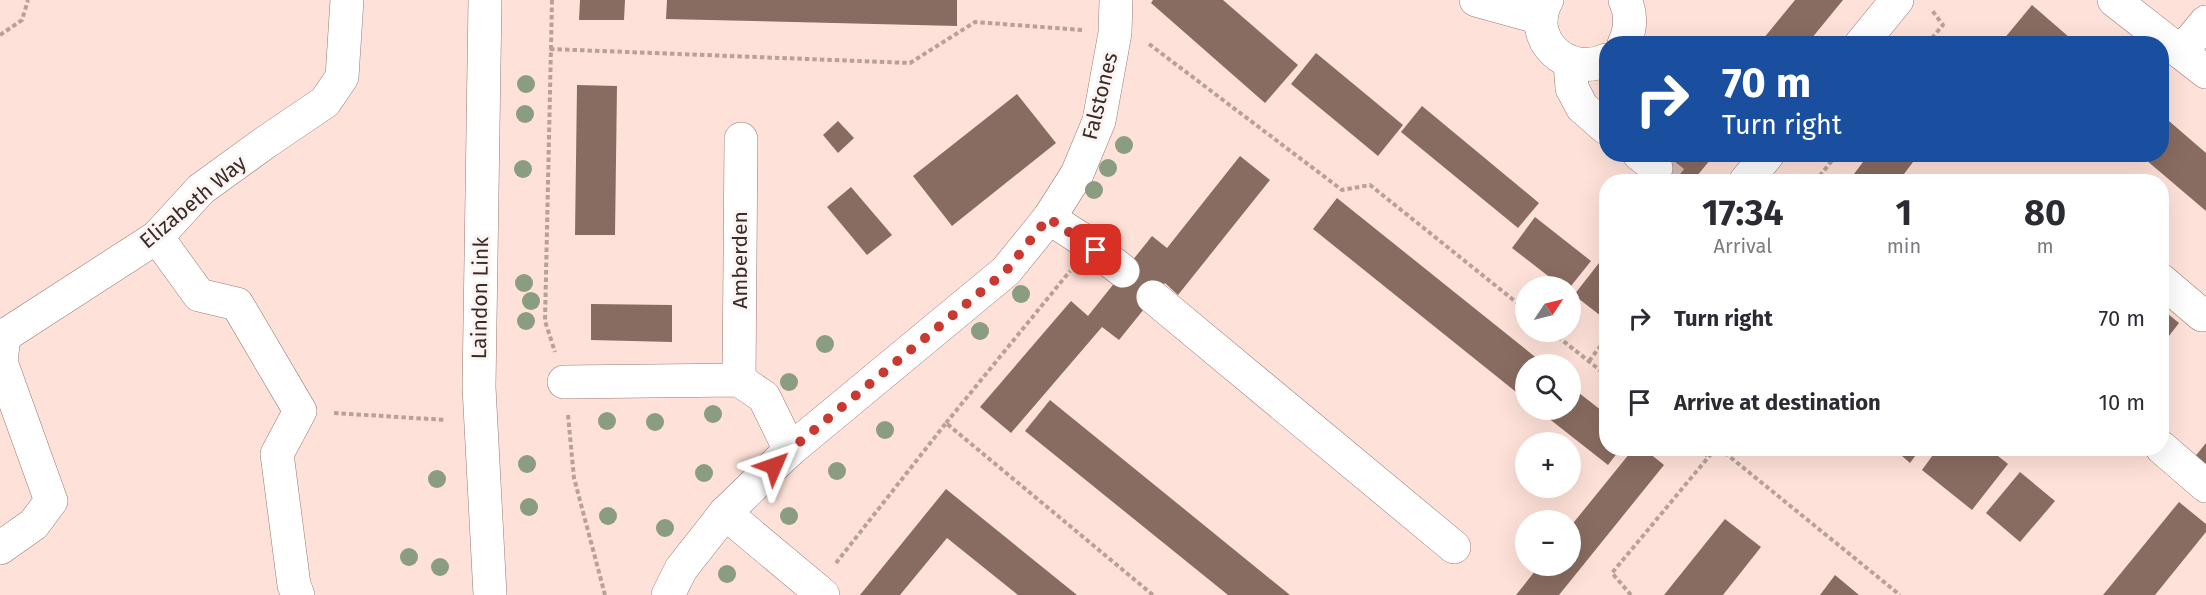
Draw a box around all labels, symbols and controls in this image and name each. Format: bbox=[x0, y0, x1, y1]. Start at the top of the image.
street label: Falstones bbox=[1077, 49, 1123, 142]
text: 70 m bbox=[1722, 58, 1811, 108]
icon: right bbox=[1623, 60, 1701, 138]
text: Turn right bbox=[1722, 109, 1842, 141]
street label: Elizabeth Way bbox=[134, 150, 252, 254]
text: 17:34 bbox=[1702, 191, 1784, 235]
text: 1 bbox=[1896, 191, 1912, 235]
text: 80 bbox=[2024, 191, 2066, 235]
street label: Amberden bbox=[727, 211, 753, 309]
pin bbox=[1070, 224, 1121, 275]
icon: arrive bbox=[1079, 233, 1112, 266]
text: Arrival bbox=[1714, 234, 1772, 258]
text: min bbox=[1887, 234, 1921, 258]
text: m bbox=[2037, 234, 2054, 258]
street label: Laindon Link bbox=[466, 237, 494, 359]
north arrow bbox=[1515, 276, 1581, 342]
map controls bbox=[1515, 276, 1581, 576]
icon: right bbox=[1623, 302, 1656, 335]
text: Turn right bbox=[1674, 305, 1773, 332]
text: 70 m bbox=[2099, 305, 2145, 332]
button: search bbox=[1515, 354, 1581, 420]
icon: arrive bbox=[1623, 386, 1656, 419]
text: Arrive at destination bbox=[1674, 389, 1881, 416]
text: 10 m bbox=[2099, 389, 2145, 416]
button: + bbox=[1515, 432, 1581, 498]
position arrow bbox=[742, 434, 806, 498]
button: − bbox=[1515, 510, 1581, 576]

